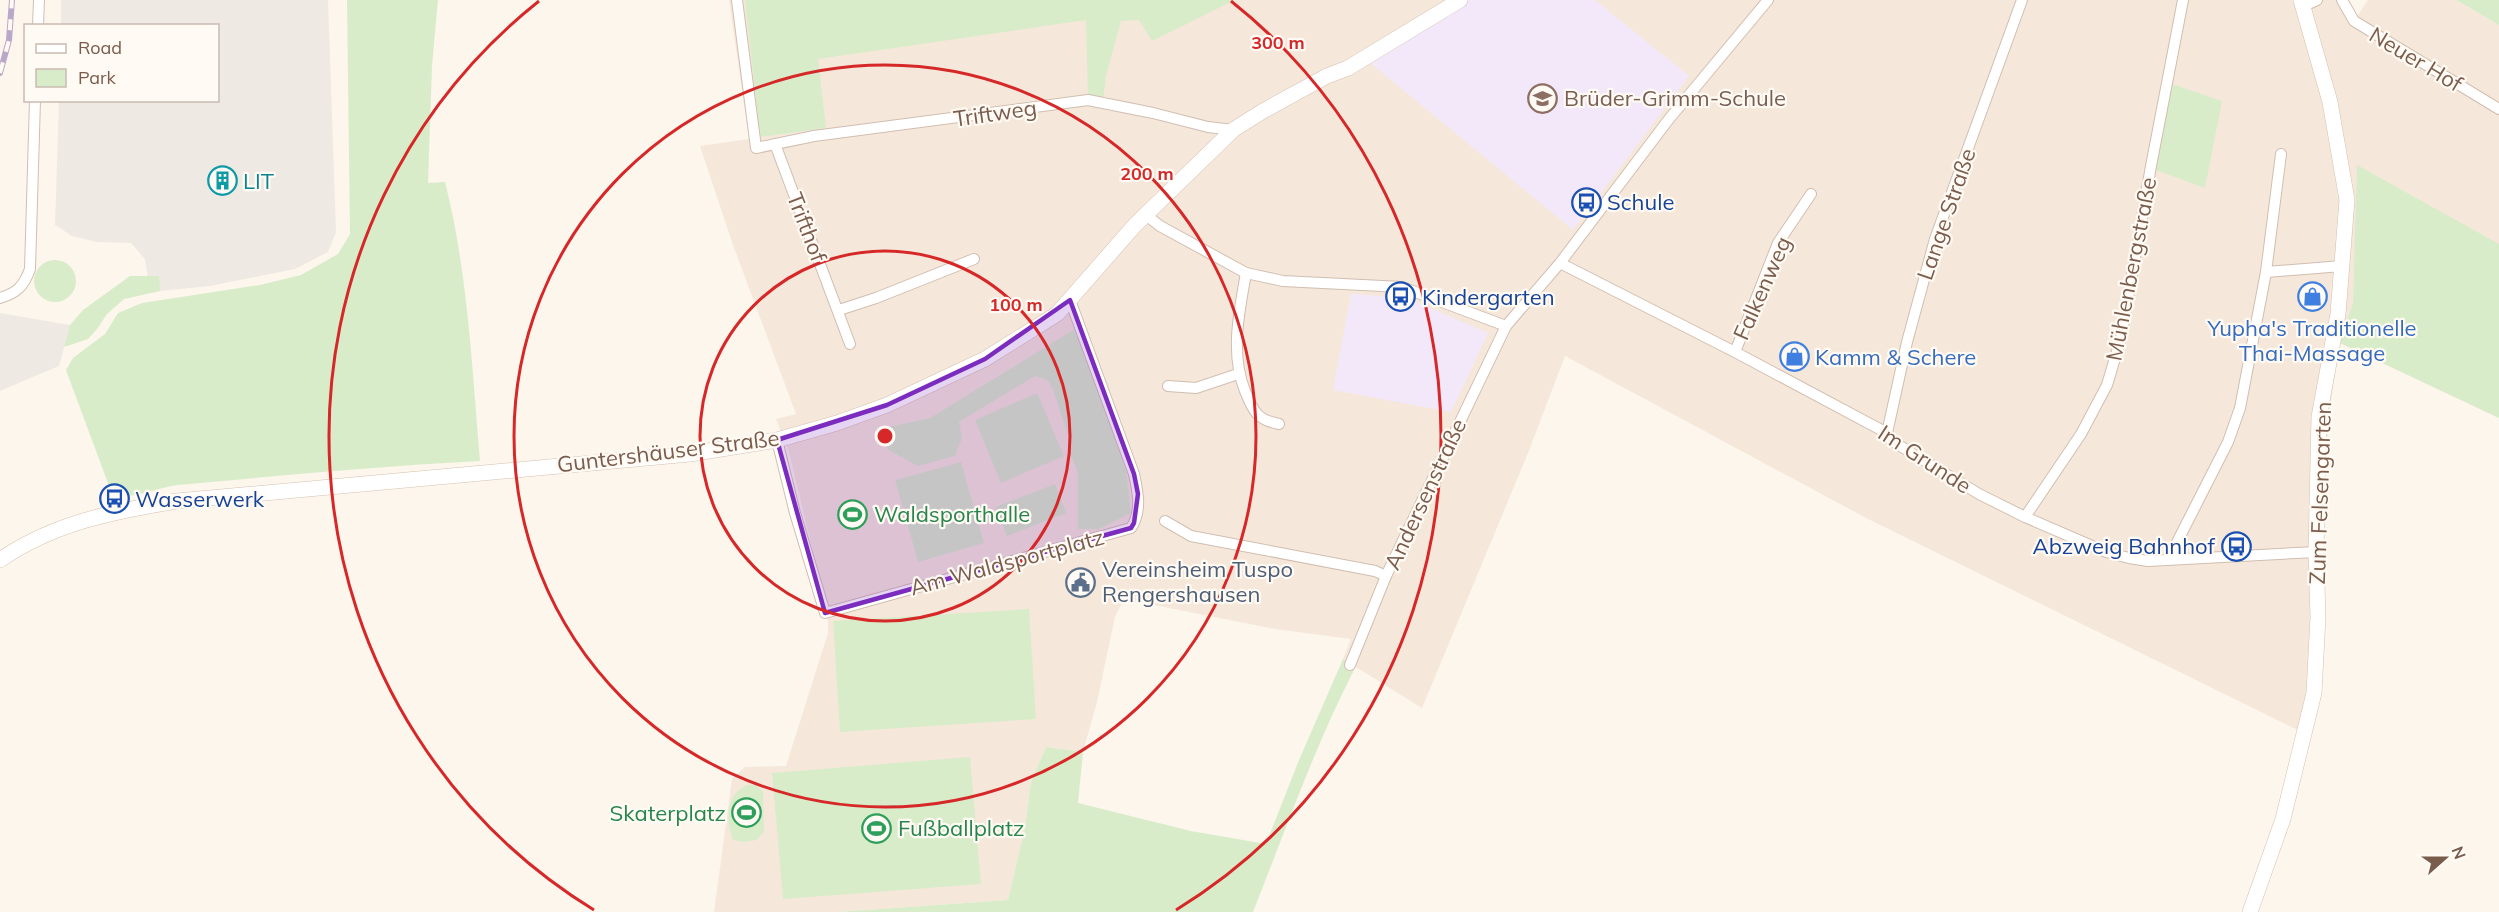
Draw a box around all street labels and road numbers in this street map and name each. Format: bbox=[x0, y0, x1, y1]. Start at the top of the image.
street label: Neuer Hof bbox=[2364, 20, 2468, 98]
street label: Triftweg bbox=[952, 93, 1038, 133]
street label: Lange Straße bbox=[1910, 144, 1982, 284]
street label: Mühlenbergstraße bbox=[2099, 175, 2163, 363]
street label: Trifthof bbox=[781, 188, 833, 266]
street label: Falkenweg bbox=[1727, 232, 1797, 344]
street label: Zum Felsengarten bbox=[2303, 401, 2337, 585]
street label: Andersenstraße bbox=[1378, 414, 1472, 574]
street label: Im Grunde bbox=[1873, 419, 1977, 499]
street label: Guntershäuser Straße bbox=[555, 423, 781, 479]
street label: Am Waldsportplatz bbox=[907, 523, 1107, 601]

